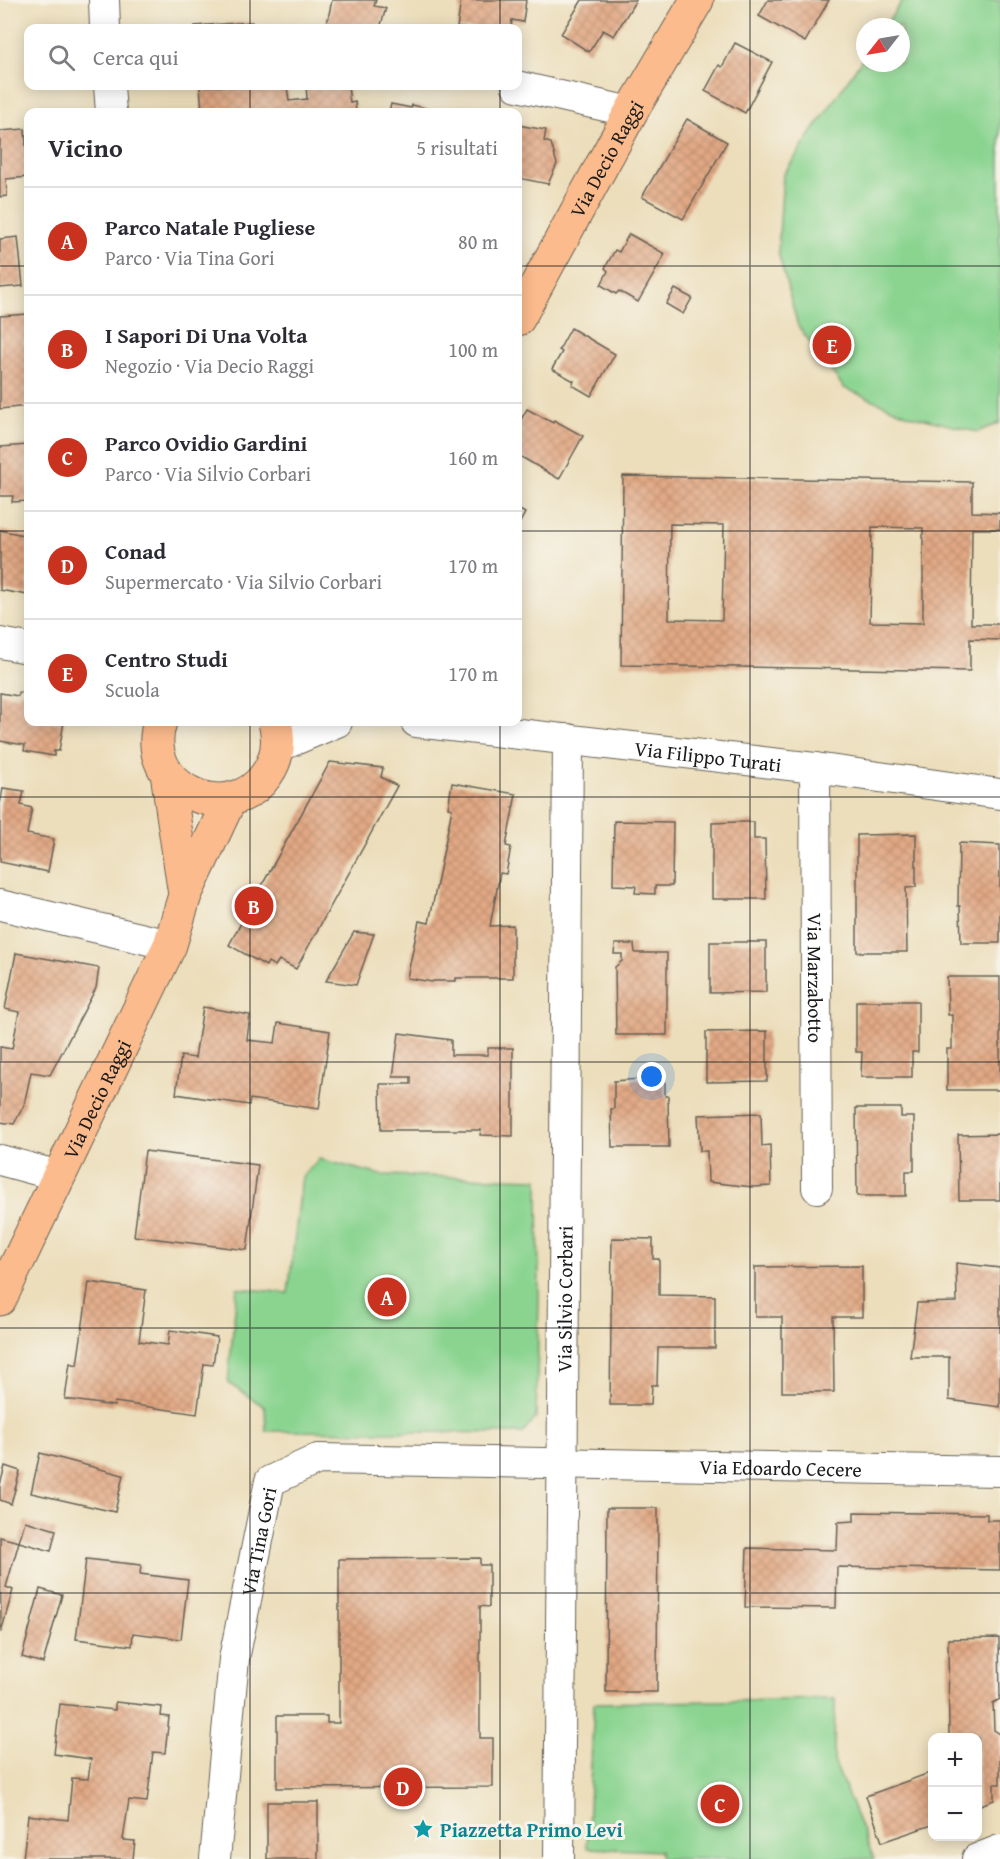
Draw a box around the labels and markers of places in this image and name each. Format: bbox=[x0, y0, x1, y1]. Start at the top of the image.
pin: E bbox=[812, 322, 852, 368]
pin: B bbox=[234, 884, 274, 928]
pin: A bbox=[368, 1274, 406, 1320]
pin: D bbox=[384, 1764, 422, 1810]
pin: C bbox=[700, 1782, 740, 1826]
place label: Piazzetta Primo Levi bbox=[440, 1815, 623, 1844]
place icon: Piazzetta Primo Levi bbox=[411, 1817, 435, 1841]

